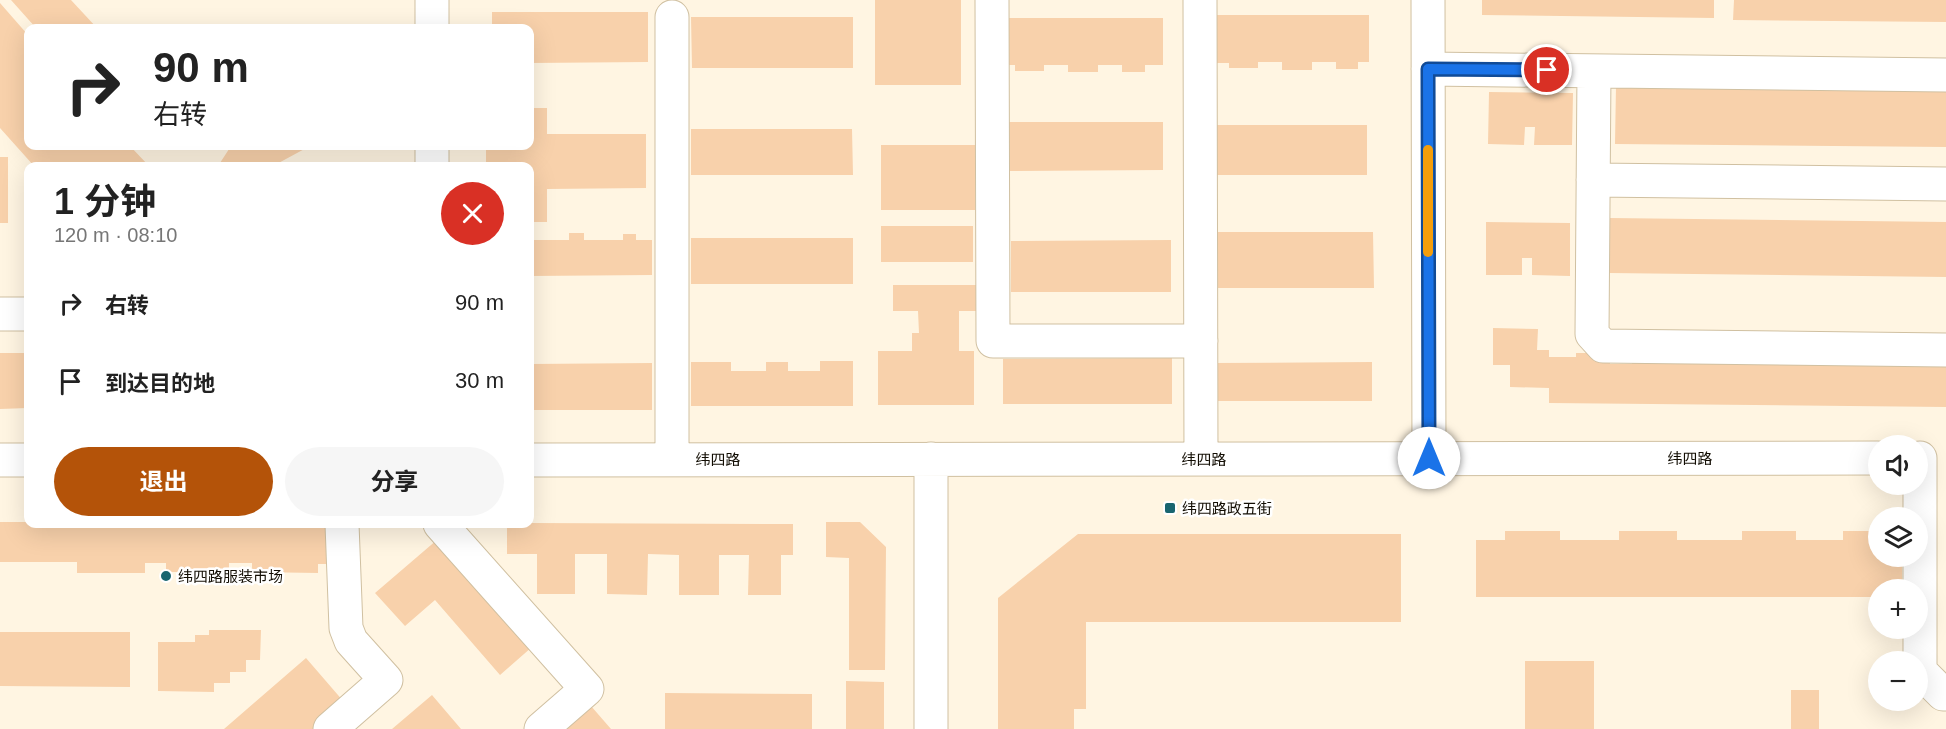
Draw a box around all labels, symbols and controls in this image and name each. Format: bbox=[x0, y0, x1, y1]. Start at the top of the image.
text: 90 m bbox=[153, 44, 249, 91]
pin bbox=[1521, 44, 1572, 95]
icon: right bbox=[54, 48, 132, 126]
icon: arrive bbox=[1530, 53, 1563, 86]
text: 右转 bbox=[153, 100, 207, 130]
text: 1 分钟 bbox=[54, 181, 156, 222]
button: close bbox=[441, 182, 504, 245]
text: 120 m · 08:10 bbox=[54, 224, 177, 246]
icon: right bbox=[54, 287, 87, 320]
text: 90 m bbox=[455, 290, 504, 315]
text: 右转 bbox=[105, 293, 149, 318]
icon: arrive bbox=[54, 365, 87, 398]
text: 30 m bbox=[455, 368, 504, 393]
text: 到达目的地 bbox=[105, 371, 215, 396]
position arrow bbox=[1397, 426, 1461, 490]
map controls bbox=[1868, 435, 1928, 711]
button: sound bbox=[1868, 435, 1928, 495]
button: 退出 bbox=[54, 447, 273, 516]
button: 分享 bbox=[285, 447, 504, 516]
street label: 纬四路 bbox=[1667, 450, 1713, 467]
street label: 纬四路 bbox=[695, 451, 741, 468]
street label: 纬四路 bbox=[1181, 451, 1227, 468]
place label: 纬四路政五街 bbox=[1182, 500, 1272, 517]
marker: 纬四路政五街 bbox=[1163, 501, 1177, 515]
button: layers bbox=[1868, 507, 1928, 567]
place label: 纬四路服装市场 bbox=[178, 568, 283, 585]
marker: 纬四路服装市场 bbox=[159, 569, 173, 583]
button: + bbox=[1868, 579, 1928, 639]
button: − bbox=[1868, 651, 1928, 711]

